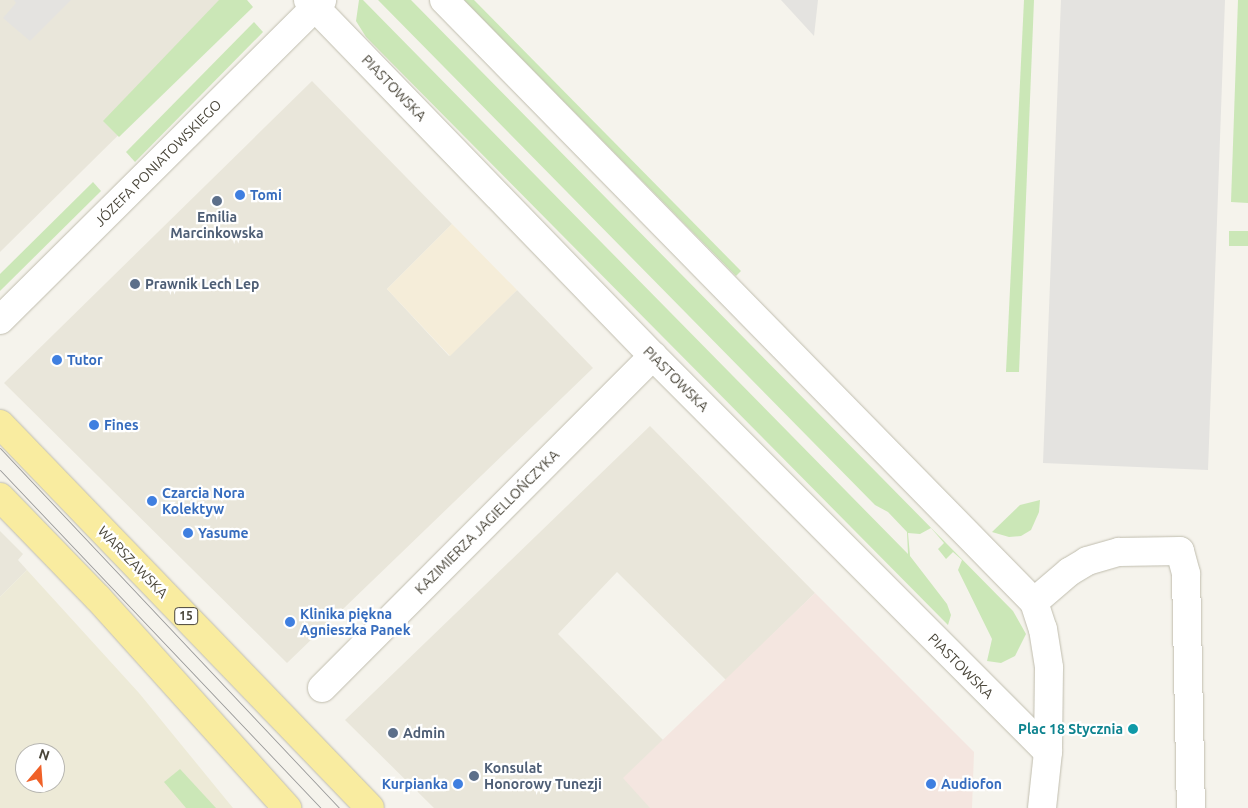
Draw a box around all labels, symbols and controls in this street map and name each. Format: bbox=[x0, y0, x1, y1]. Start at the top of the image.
street label: PIASTOWSKA bbox=[358, 51, 430, 125]
street label: JÓZEFA PONIATOWSKIEGO bbox=[91, 96, 225, 230]
place label: Tomi bbox=[250, 187, 282, 203]
marker: Tomi bbox=[234, 189, 246, 201]
marker: Emilia Marcinkowska bbox=[211, 195, 223, 207]
place label: Emilia Marcinkowska bbox=[170, 209, 264, 242]
place label: Prawnik Lech Lep bbox=[145, 276, 259, 292]
marker: Prawnik Lech Lep bbox=[129, 278, 141, 290]
street label: PIASTOWSKA bbox=[640, 343, 712, 415]
place label: Tutor bbox=[67, 352, 103, 368]
marker: Tutor bbox=[51, 354, 63, 366]
place label: Fines bbox=[104, 417, 139, 433]
marker: Fines bbox=[88, 419, 100, 431]
street label: KAZIMIERZA JAGIELLOŃCZYKA bbox=[411, 446, 563, 598]
place label: Czarcia Nora Kolektyw bbox=[162, 485, 245, 518]
marker: Czarcia Nora Kolektyw bbox=[146, 495, 158, 507]
street label: WARSZAWSKA bbox=[95, 523, 171, 601]
place label: Yasume bbox=[198, 525, 249, 541]
marker: Yasume bbox=[182, 527, 194, 539]
road number: 15 bbox=[174, 606, 198, 626]
place label: Klinika piękna Agnieszka Panek bbox=[300, 606, 410, 638]
marker: Klinika piękna Agnieszka Panek bbox=[284, 616, 296, 628]
street label: PIASTOWSKA bbox=[925, 630, 997, 702]
place label: Plac 18 Stycznia bbox=[1018, 721, 1123, 737]
marker: Plac 18 Stycznia bbox=[1127, 723, 1139, 735]
place label: Admin bbox=[403, 725, 445, 741]
marker: Admin bbox=[387, 727, 399, 739]
north arrow bbox=[15, 743, 65, 793]
text: N bbox=[37, 745, 52, 764]
place label: Konsulat Honorowy Tunezji bbox=[484, 760, 602, 792]
marker: Konsulat Honorowy Tunezji bbox=[468, 770, 480, 782]
place label: Kurpianka bbox=[382, 776, 448, 792]
place label: Audiofon bbox=[941, 776, 1002, 792]
marker: Kurpianka bbox=[452, 778, 464, 790]
marker: Audiofon bbox=[925, 778, 937, 790]

